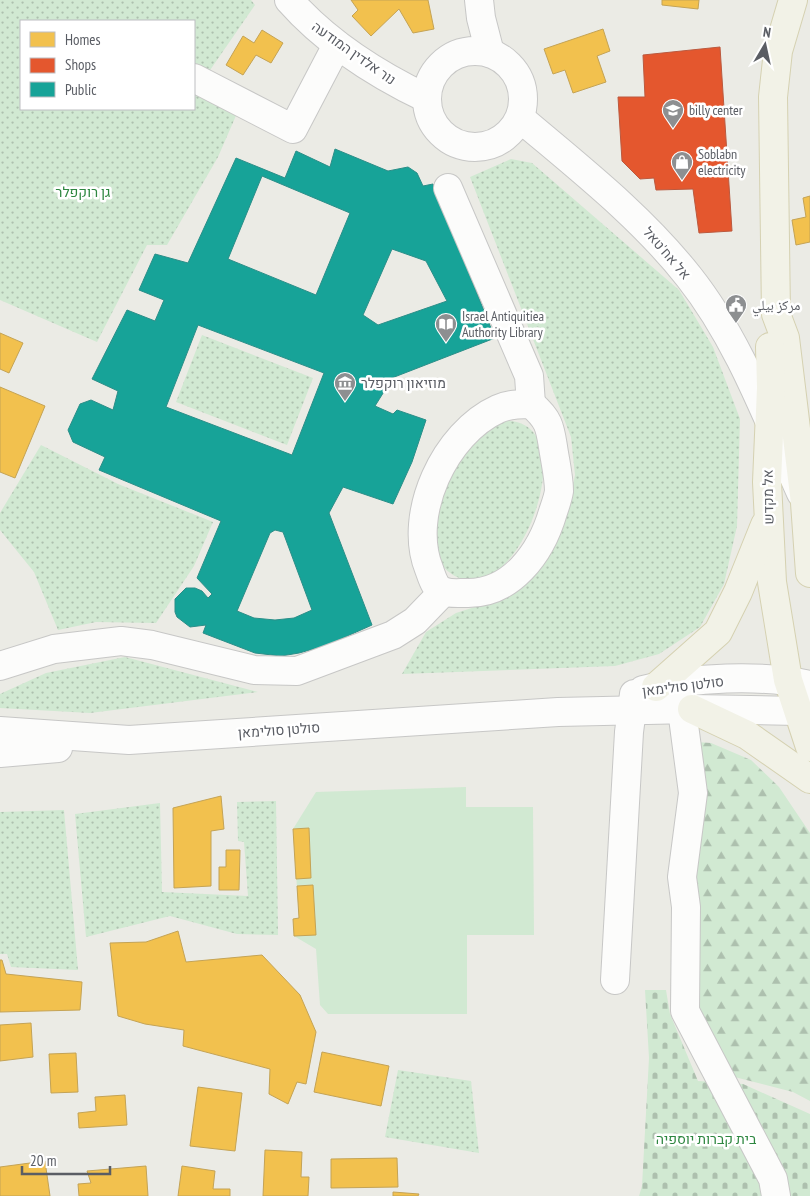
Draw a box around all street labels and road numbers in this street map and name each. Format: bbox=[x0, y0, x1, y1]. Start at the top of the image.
street label: נור אלדין המודעה bbox=[308, 17, 400, 89]
street label: אל אח'טאל bbox=[639, 223, 695, 283]
street label: אל מקדש bbox=[759, 469, 777, 525]
street label: סולטן סולימאן bbox=[641, 672, 725, 700]
street label: סולטן סולימאן bbox=[237, 718, 321, 742]

